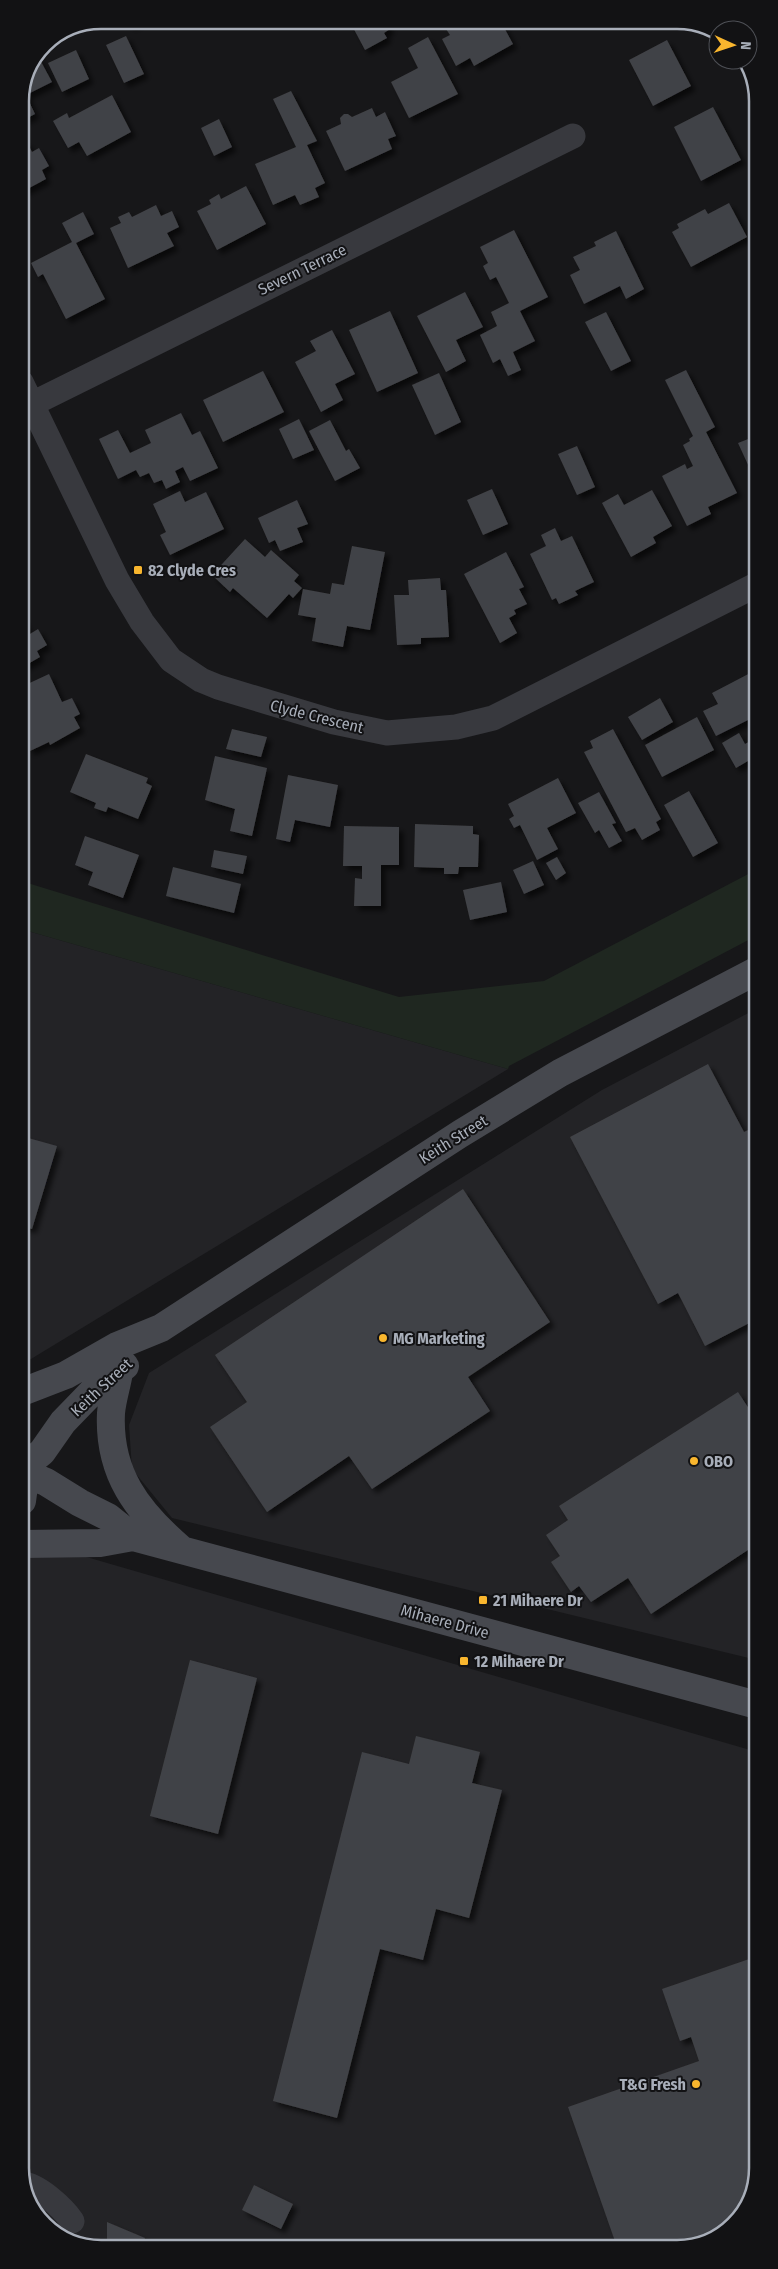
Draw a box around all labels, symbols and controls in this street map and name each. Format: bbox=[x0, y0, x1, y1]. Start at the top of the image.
north arrow bbox=[708, 20, 758, 70]
text: N bbox=[737, 41, 754, 50]
street label: Severn Terrace bbox=[255, 240, 350, 299]
place label: 82 Clyde Cres bbox=[148, 561, 236, 580]
marker: 82 Clyde Cres bbox=[132, 564, 144, 576]
street label: Clyde Crescent bbox=[268, 696, 366, 737]
street label: Keith Street bbox=[416, 1111, 492, 1168]
place label: MG Marketing bbox=[393, 1329, 485, 1348]
marker: MG Marketing bbox=[377, 1332, 389, 1344]
street label: Keith Street bbox=[67, 1354, 137, 1421]
place label: OBO bbox=[704, 1452, 733, 1471]
marker: OBO bbox=[688, 1455, 700, 1467]
place label: 21 Mihaere Dr bbox=[492, 1591, 583, 1610]
marker: 21 Mihaere Dr bbox=[477, 1594, 489, 1606]
street label: Mihaere Drive bbox=[399, 1601, 491, 1642]
place label: 12 Mihaere Dr bbox=[474, 1652, 564, 1671]
marker: 12 Mihaere Dr bbox=[458, 1655, 470, 1667]
place label: T&G Fresh bbox=[620, 2075, 686, 2094]
marker: T&G Fresh bbox=[690, 2078, 702, 2090]

